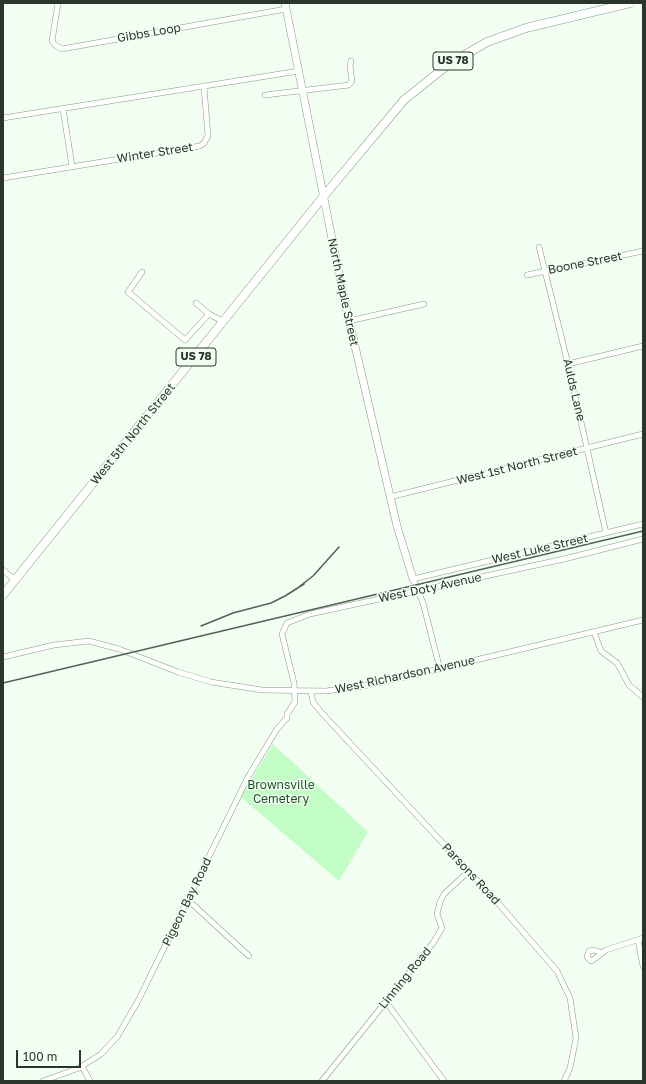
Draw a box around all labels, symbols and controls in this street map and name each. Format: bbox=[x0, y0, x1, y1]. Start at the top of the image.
street label: Gibbs Loop bbox=[116, 20, 182, 46]
road number: US 78 bbox=[433, 52, 473, 70]
street label: Winter Street bbox=[116, 140, 194, 166]
street label: North Maple Street bbox=[325, 237, 361, 347]
street label: Boone Street bbox=[547, 249, 623, 277]
road number: US 78 bbox=[176, 348, 216, 366]
street label: Aulds Lane bbox=[560, 357, 588, 423]
street label: West 5th North Street bbox=[88, 380, 178, 488]
street label: West 1st North Street bbox=[455, 444, 579, 488]
street label: West Luke Street bbox=[491, 531, 589, 567]
street label: West Doty Avenue bbox=[377, 570, 483, 606]
street label: West Richardson Avenue bbox=[334, 653, 476, 697]
park label: Brownsville Cemetery bbox=[247, 778, 315, 806]
street label: Parsons Road bbox=[439, 840, 503, 908]
street label: Pigeon Bay Road bbox=[159, 855, 215, 949]
street label: Linning Road bbox=[376, 944, 434, 1012]
scale bar bbox=[18, 1042, 83, 1068]
text: 100 m bbox=[23, 1049, 57, 1064]

